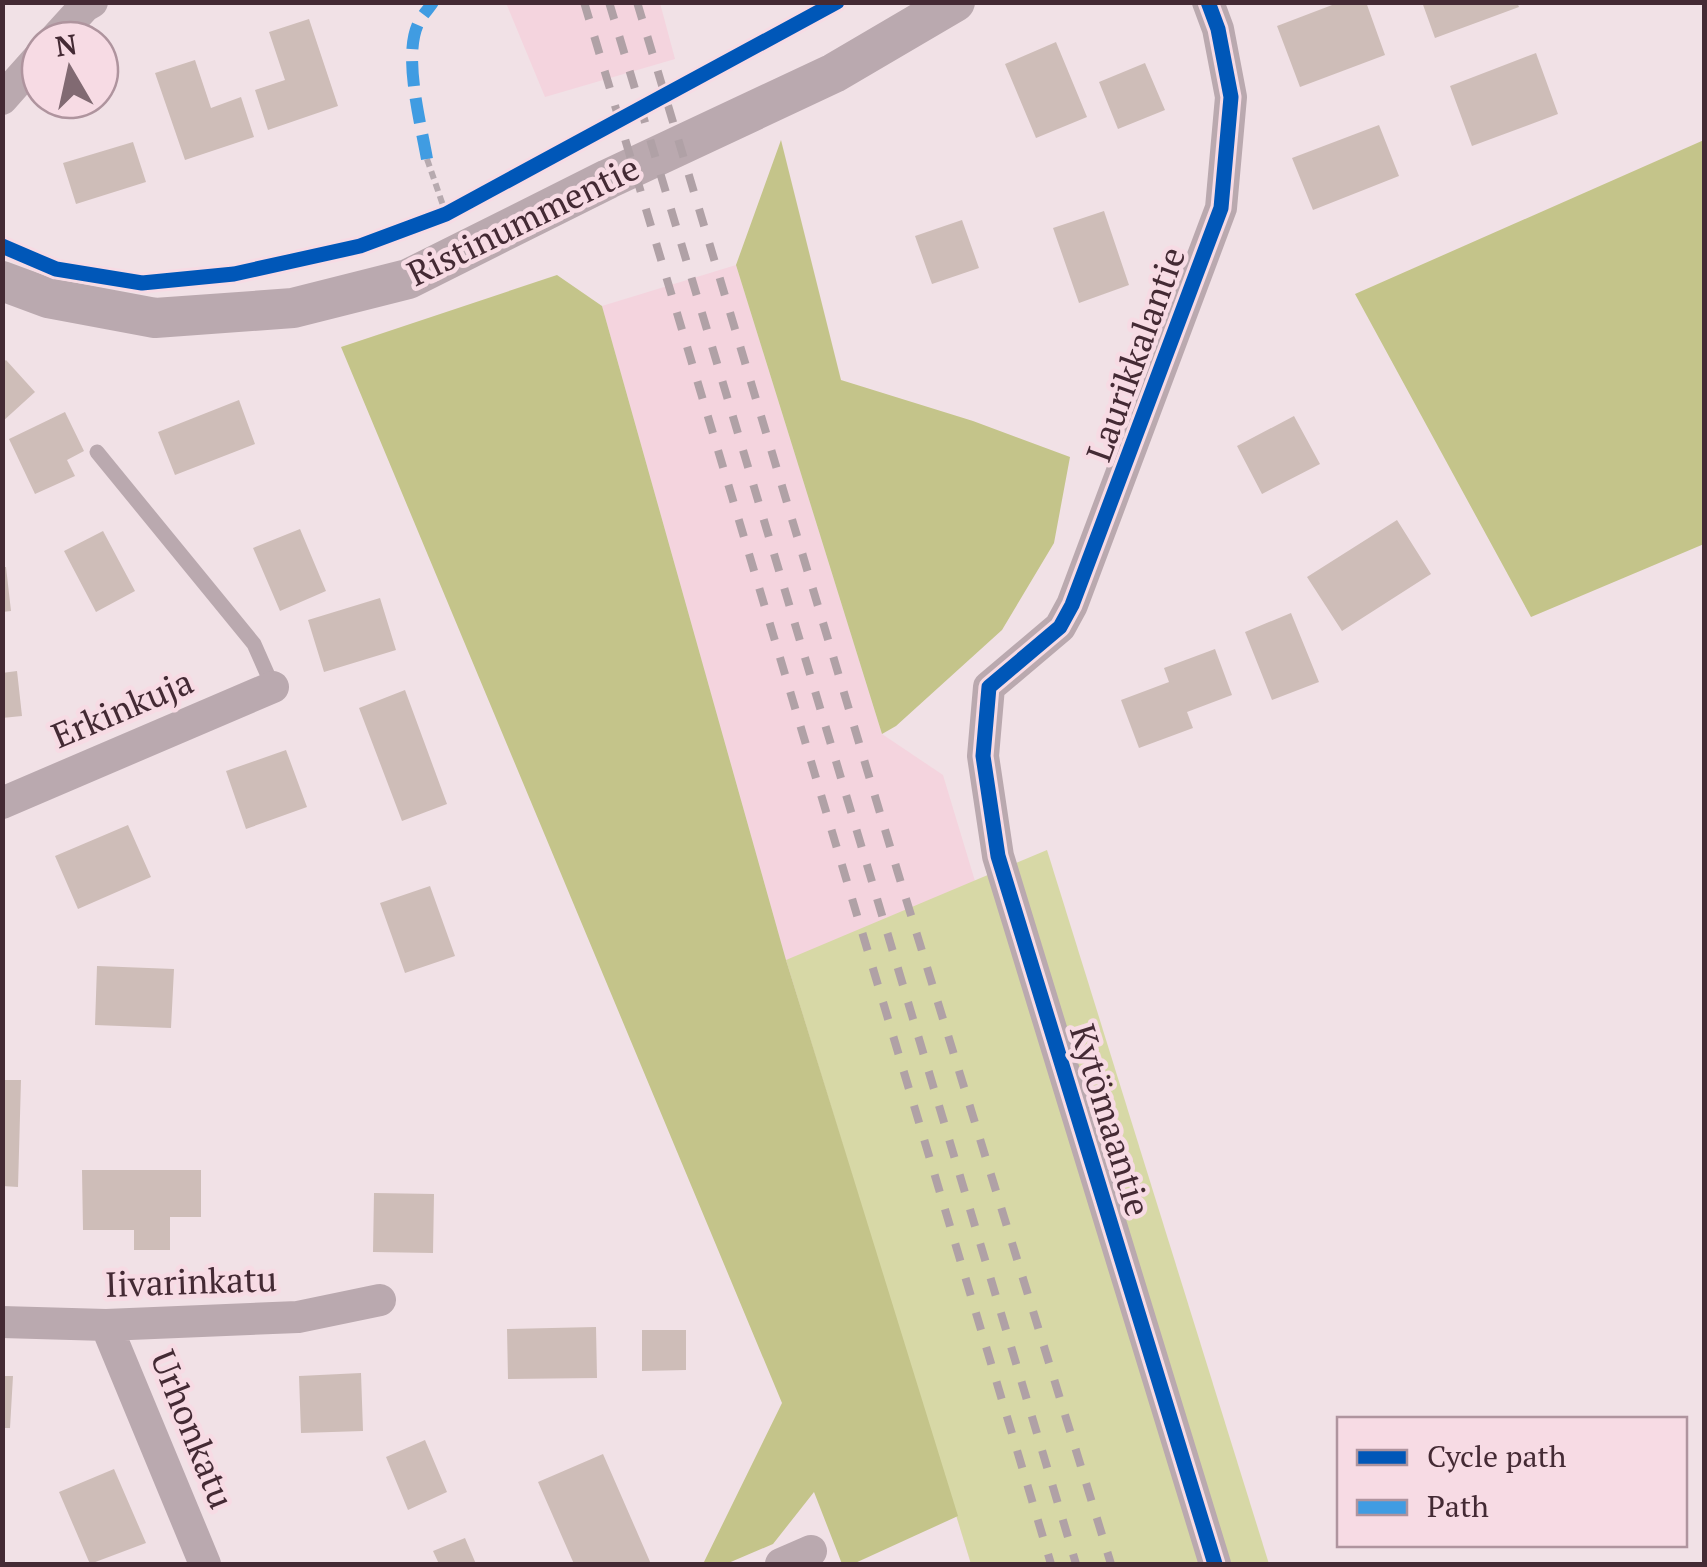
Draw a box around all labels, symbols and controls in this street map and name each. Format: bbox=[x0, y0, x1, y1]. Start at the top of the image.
north arrow bbox=[20, 20, 120, 120]
text: N bbox=[53, 25, 79, 65]
street label: Ristinummentie bbox=[400, 144, 646, 296]
street label: Laurikkalantie bbox=[1075, 240, 1195, 468]
street label: Erkinkuja bbox=[44, 658, 200, 758]
street label: Kytömaantie bbox=[1060, 1019, 1162, 1221]
street label: Iivarinkatu bbox=[104, 1255, 278, 1307]
street label: Urhonkatu bbox=[140, 1343, 246, 1515]
legend bbox=[1337, 1417, 1687, 1547]
text: Cycle path bbox=[1427, 1436, 1567, 1476]
text: Path bbox=[1427, 1486, 1489, 1526]

